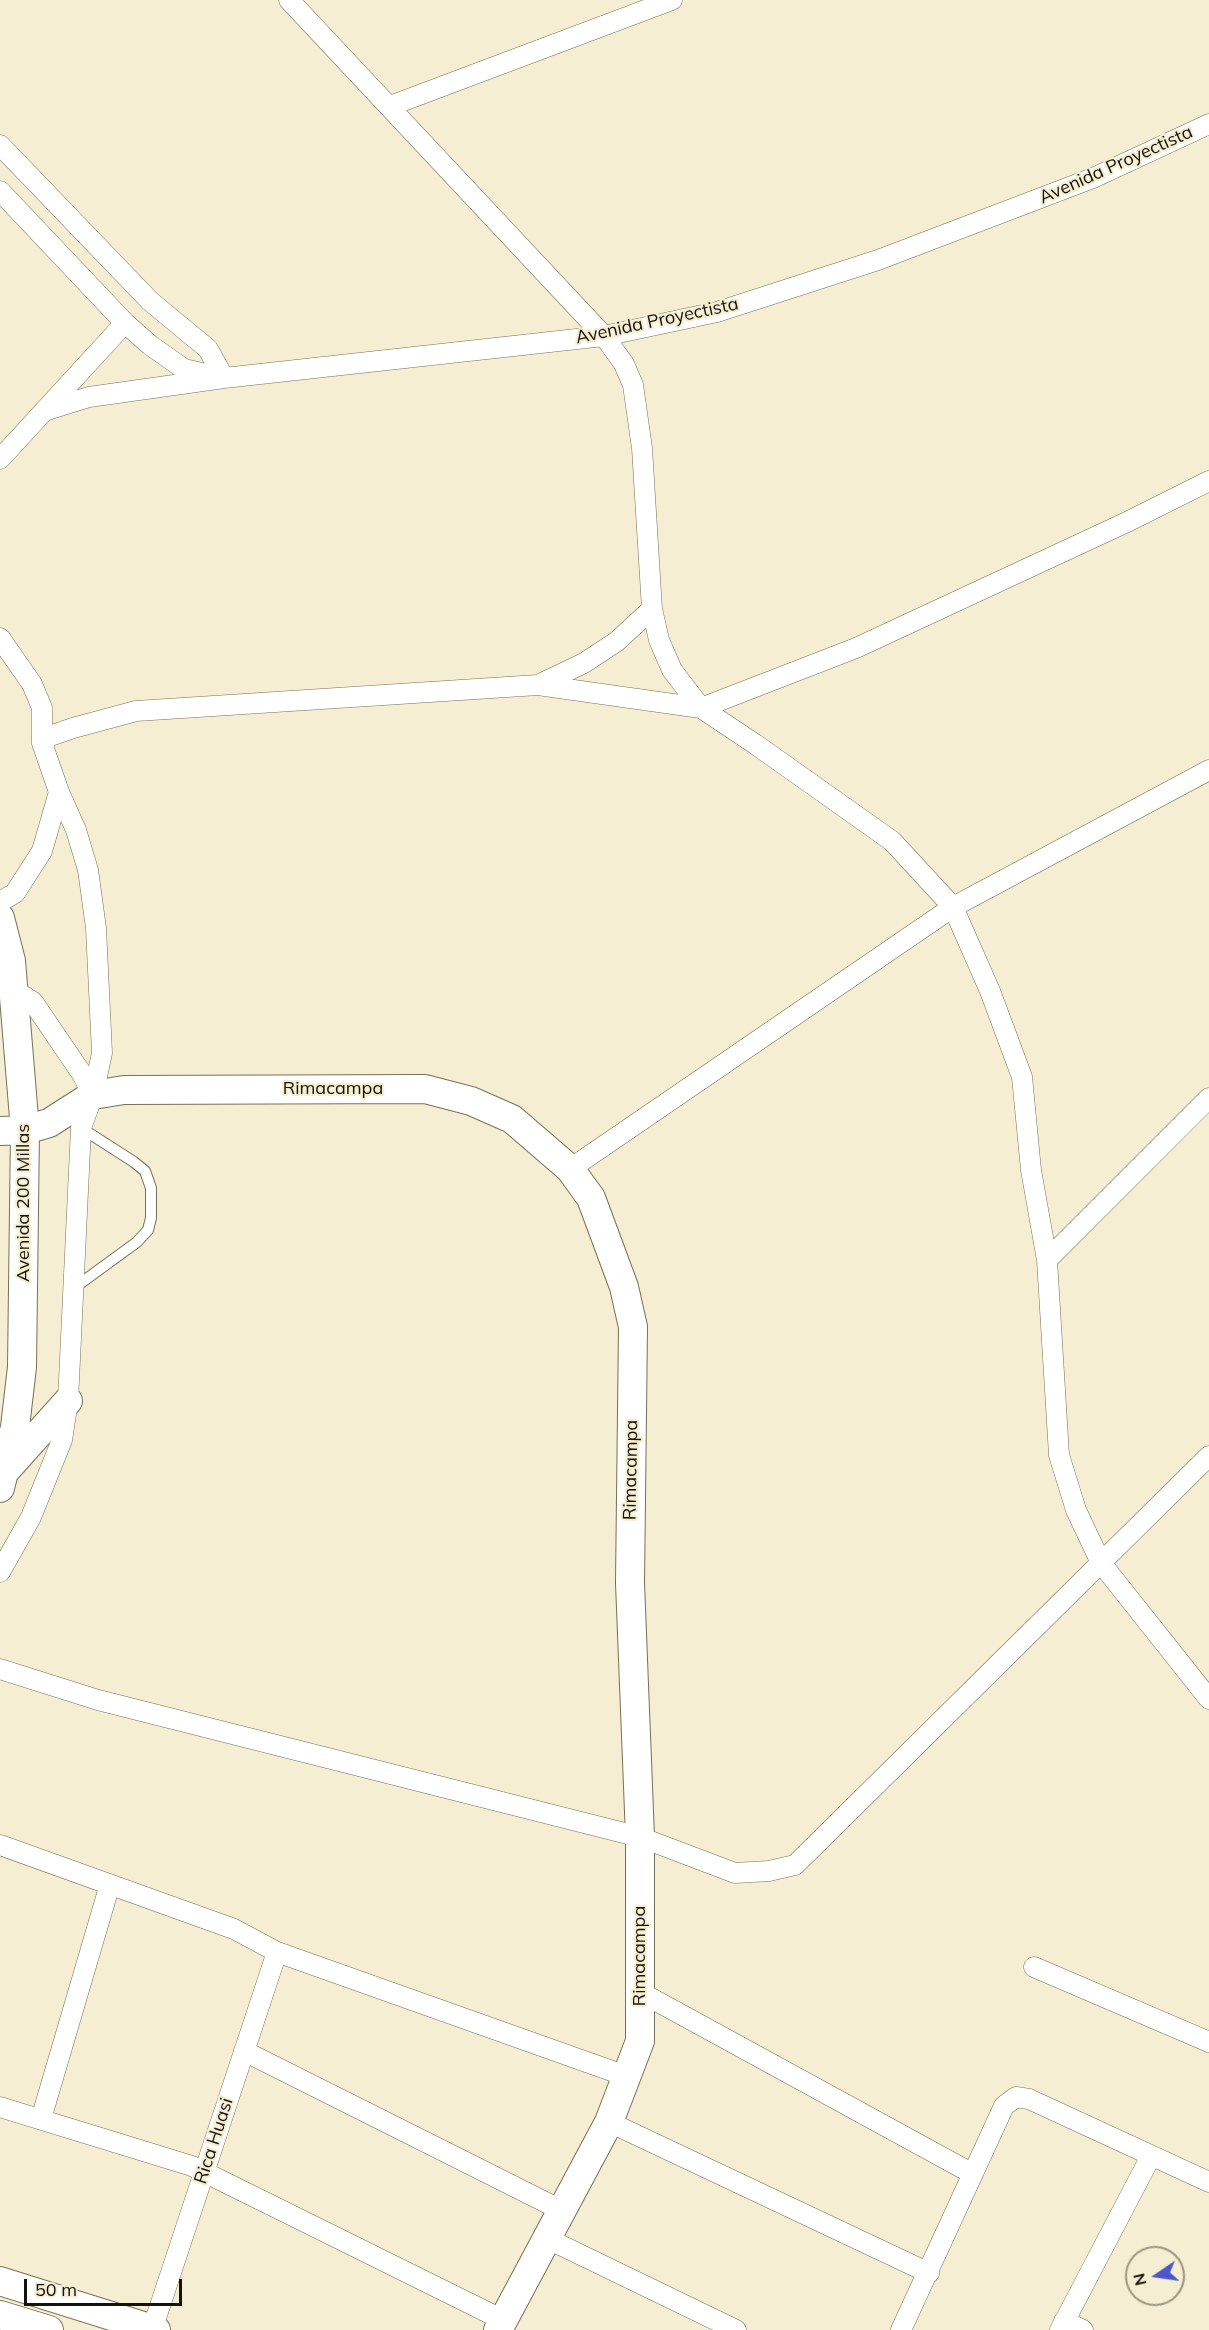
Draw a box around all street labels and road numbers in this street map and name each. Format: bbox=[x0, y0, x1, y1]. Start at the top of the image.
street label: Avenida Proyectista bbox=[1036, 121, 1196, 209]
street label: Avenida Proyectista bbox=[574, 293, 740, 349]
street label: Rimacampa bbox=[283, 1078, 383, 1100]
street label: Avenida 200 Millas bbox=[13, 1124, 35, 1282]
street label: Rimacampa bbox=[619, 1420, 643, 1520]
street label: Rimacampa bbox=[629, 1906, 651, 2006]
street label: Rica Huasi bbox=[190, 2095, 238, 2187]

